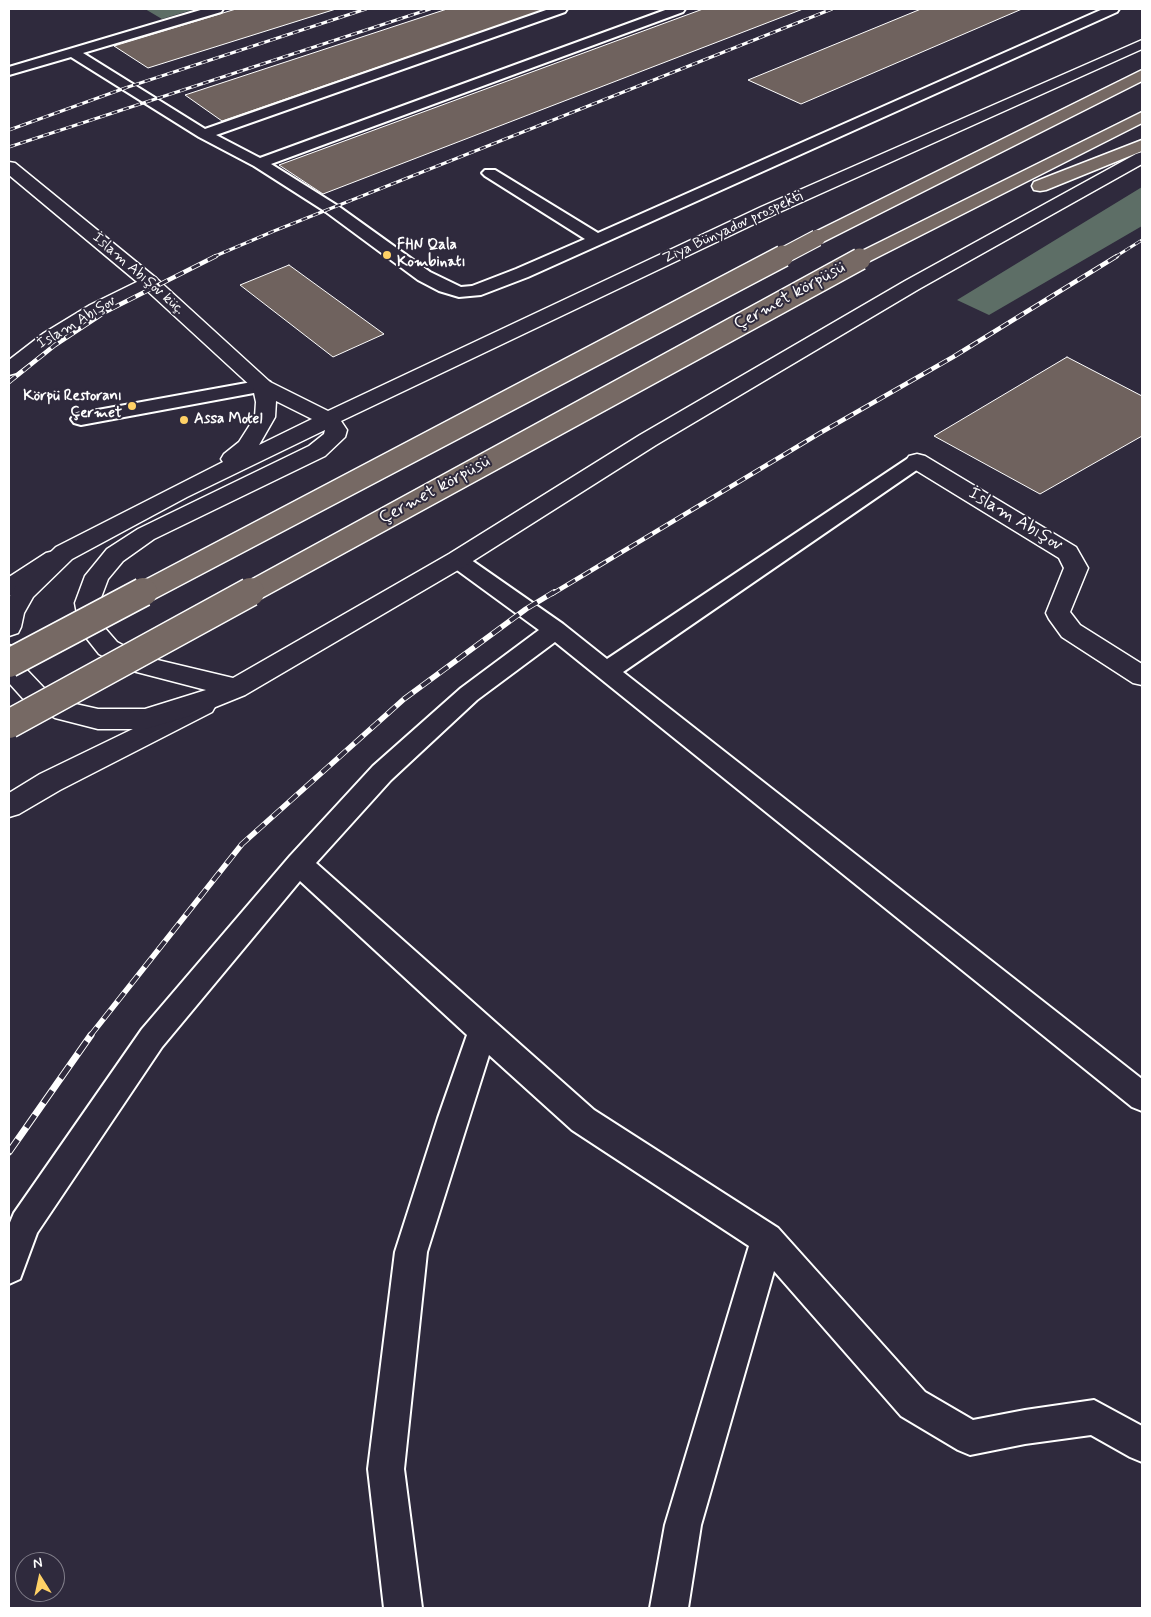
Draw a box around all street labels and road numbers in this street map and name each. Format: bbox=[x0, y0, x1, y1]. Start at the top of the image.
street label: Ziya Bünyadov prospekti bbox=[660, 188, 806, 268]
street label: İslam Abışov küç. bbox=[88, 229, 188, 319]
street label: Çermet körpüsü bbox=[731, 258, 849, 336]
street label: İslam Abışov bbox=[34, 292, 120, 354]
street label: Çermet körpüsü bbox=[376, 452, 494, 530]
street label: İslam Abışov bbox=[964, 483, 1066, 557]

